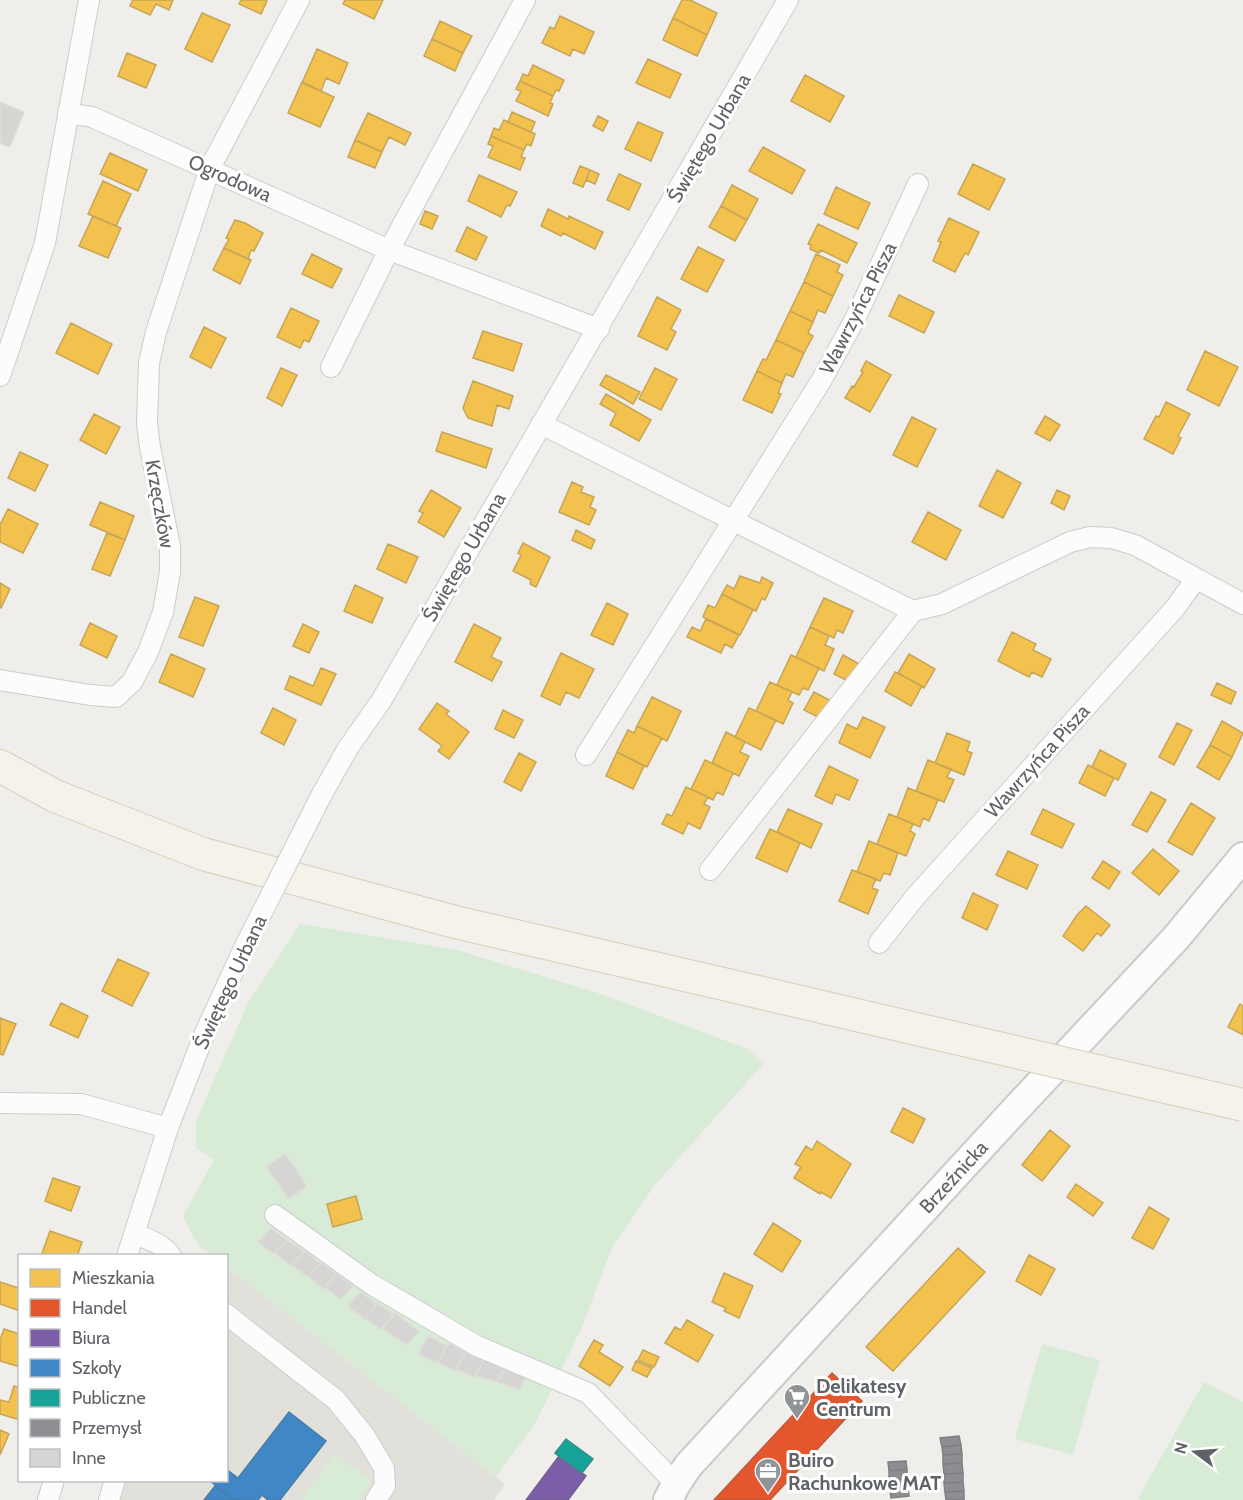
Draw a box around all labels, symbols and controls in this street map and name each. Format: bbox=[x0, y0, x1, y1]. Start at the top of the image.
street label: Świętego Urbana bbox=[662, 69, 756, 207]
street label: Ogrodowa bbox=[185, 149, 276, 207]
street label: Wawrzyńca Pisza bbox=[814, 238, 902, 378]
street label: Krzęczków bbox=[140, 458, 180, 551]
street label: Świętego Urbana bbox=[417, 488, 511, 626]
street label: Wawrzyńca Pisza bbox=[980, 699, 1095, 823]
street label: Świętego Urbana bbox=[188, 911, 272, 1053]
street label: Brzeźnicka bbox=[914, 1135, 993, 1218]
legend bbox=[18, 1254, 228, 1482]
text: Mieszkania bbox=[72, 1267, 155, 1289]
text: Handel bbox=[72, 1297, 127, 1319]
text: Biura bbox=[72, 1327, 110, 1349]
text: Szkoły bbox=[72, 1357, 122, 1379]
place label: Delikatesy Centrum bbox=[816, 1374, 907, 1421]
supermarket icon: Delikatesy Centrum bbox=[782, 1382, 812, 1420]
text: Publiczne bbox=[72, 1387, 146, 1409]
text: Przemysł bbox=[72, 1417, 142, 1439]
north arrow bbox=[1165, 1422, 1225, 1482]
text: N bbox=[1170, 1440, 1192, 1456]
text: Inne bbox=[72, 1447, 106, 1469]
place label: Buiro Rachunkowe MAT bbox=[788, 1448, 941, 1495]
office icon: Buiro Rachunkowe MAT bbox=[753, 1456, 783, 1494]

